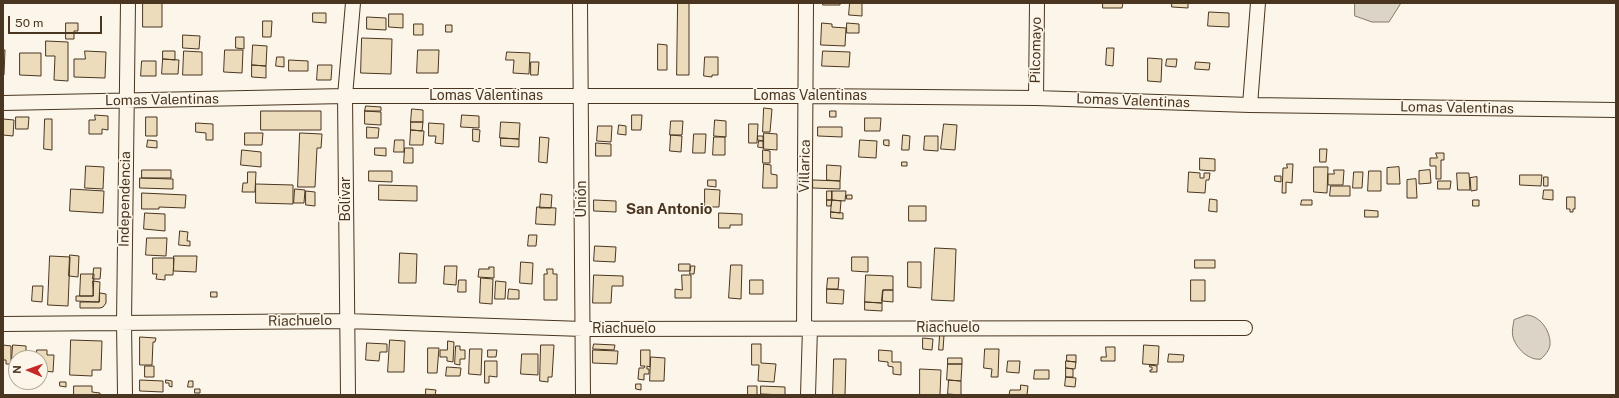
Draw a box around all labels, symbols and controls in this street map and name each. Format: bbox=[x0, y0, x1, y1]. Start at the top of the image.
scale bar bbox=[10, 8, 104, 34]
text: 50 m bbox=[15, 16, 43, 30]
street label: Pilcomayo bbox=[1027, 17, 1045, 83]
street label: Lomas Valentinas bbox=[429, 88, 543, 104]
street label: Lomas Valentinas bbox=[753, 88, 867, 104]
street label: Lomas Valentinas bbox=[105, 91, 219, 109]
street label: Lomas Valentinas bbox=[1076, 91, 1190, 111]
street label: Lomas Valentinas bbox=[1400, 99, 1514, 117]
street label: Villarica bbox=[796, 139, 814, 193]
street label: Independencia bbox=[116, 151, 134, 247]
street label: Bolívar bbox=[338, 176, 354, 222]
street label: Unión bbox=[574, 180, 590, 218]
district label: San Antonio bbox=[626, 200, 712, 218]
street label: Riachuelo bbox=[268, 312, 332, 330]
street label: Riachuelo bbox=[916, 320, 980, 336]
street label: Riachuelo bbox=[592, 321, 656, 337]
north arrow bbox=[8, 350, 48, 390]
text: N bbox=[11, 365, 23, 374]

